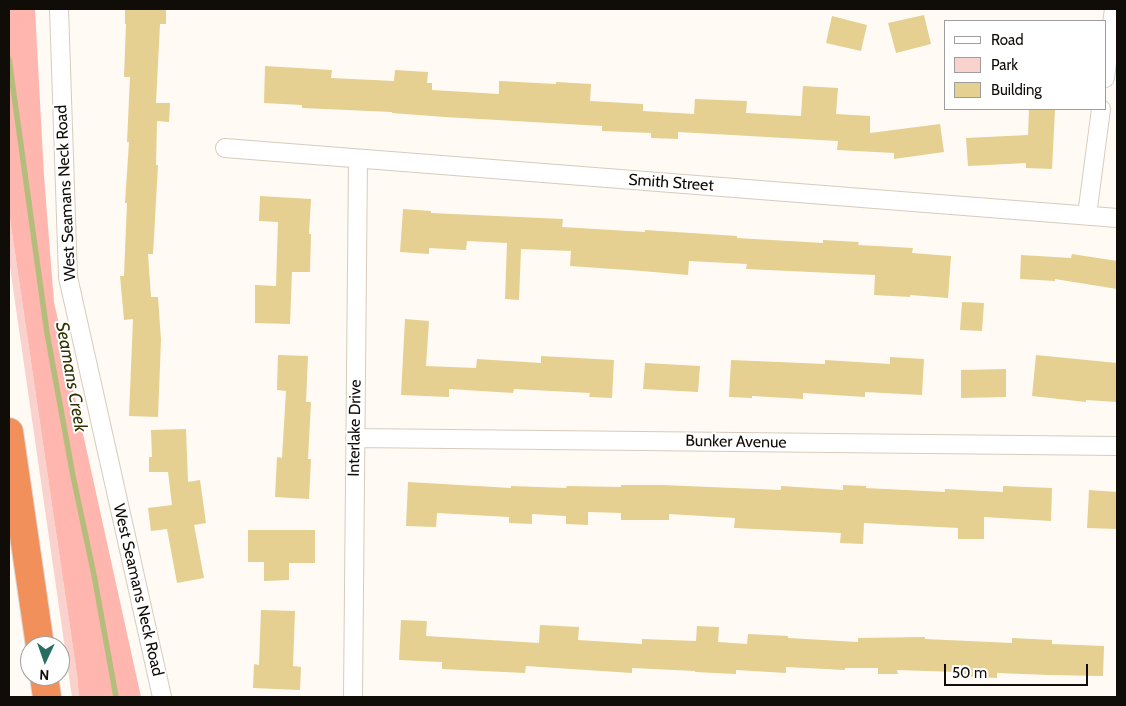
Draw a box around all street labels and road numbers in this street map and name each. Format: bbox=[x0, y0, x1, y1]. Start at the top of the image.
street label: West Seamans Neck Road bbox=[52, 104, 80, 282]
street label: Smith Street bbox=[628, 170, 714, 196]
street label: Interlake Drive bbox=[345, 379, 365, 477]
street label: Bunker Avenue bbox=[685, 432, 787, 452]
street label: West Seamans Neck Road bbox=[109, 502, 167, 678]

